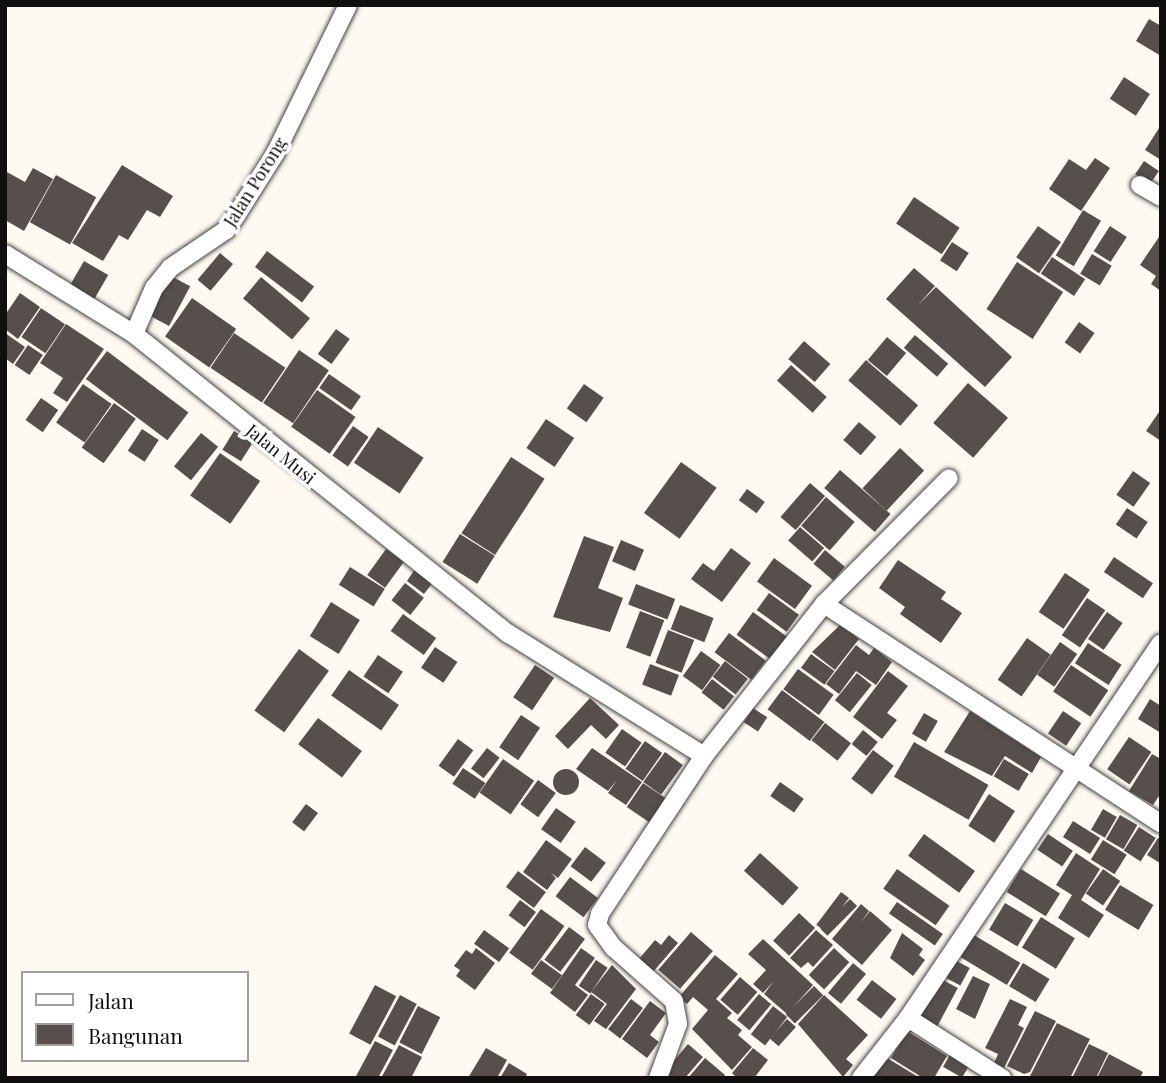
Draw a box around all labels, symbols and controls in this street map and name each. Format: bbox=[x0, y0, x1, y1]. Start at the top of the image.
street label: Jalan Porong bbox=[219, 133, 291, 231]
street label: Jalan Musi bbox=[242, 419, 320, 489]
legend bbox=[21, 971, 248, 1062]
text: Jalan bbox=[88, 986, 134, 1014]
text: Bangunan bbox=[88, 1021, 183, 1049]

